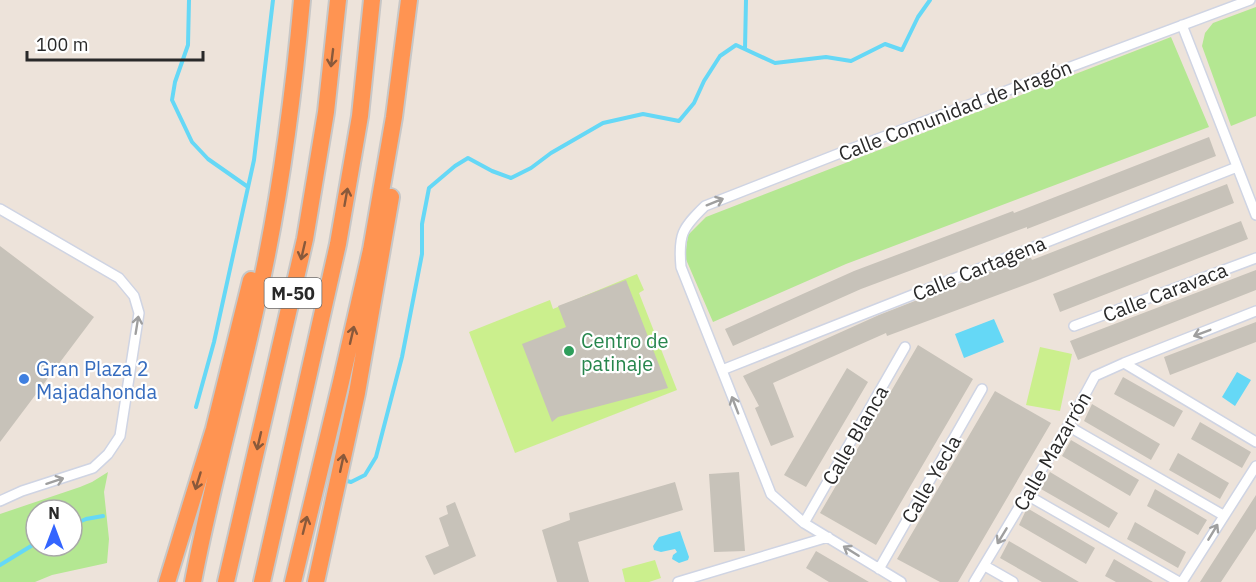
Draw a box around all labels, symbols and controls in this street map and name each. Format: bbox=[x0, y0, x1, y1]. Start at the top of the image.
scale bar bbox=[27, 24, 202, 62]
text: 100 m bbox=[36, 33, 88, 56]
one-way arrow bbox=[326, 48, 337, 68]
street label: Calle Comunidad de Aragón bbox=[834, 53, 1076, 167]
one-way arrow bbox=[341, 187, 352, 207]
one-way arrow bbox=[706, 196, 724, 207]
street label: Calle Cartagena bbox=[908, 229, 1050, 307]
one-way arrow bbox=[296, 241, 308, 260]
street label: Calle Caravaca bbox=[1099, 256, 1232, 328]
road number: M-50 bbox=[264, 278, 322, 308]
one-way arrow bbox=[132, 315, 143, 335]
one-way arrow bbox=[346, 326, 358, 345]
place label: Centro de patinaje bbox=[581, 327, 669, 377]
one-way arrow bbox=[1193, 328, 1211, 339]
marker: Centro de patinaje bbox=[562, 344, 576, 358]
place label: Gran Plaza 2 Majadahonda bbox=[36, 355, 157, 405]
marker: Gran Plaza 2 Majadahonda bbox=[17, 372, 31, 386]
street label: Calle Blanca bbox=[816, 380, 895, 490]
street label: Calle Mazarrón bbox=[1007, 386, 1097, 516]
one-way arrow bbox=[729, 396, 740, 415]
street label: Calle Yecla bbox=[895, 430, 967, 528]
one-way arrow bbox=[252, 431, 264, 450]
one-way arrow bbox=[337, 454, 349, 473]
one-way arrow bbox=[192, 471, 203, 490]
one-way arrow bbox=[45, 475, 64, 486]
north arrow bbox=[24, 498, 84, 558]
text: N bbox=[48, 503, 60, 523]
one-way arrow bbox=[300, 516, 312, 535]
one-way arrow bbox=[1207, 524, 1219, 541]
one-way arrow bbox=[996, 527, 1008, 544]
one-way arrow bbox=[843, 545, 860, 557]

